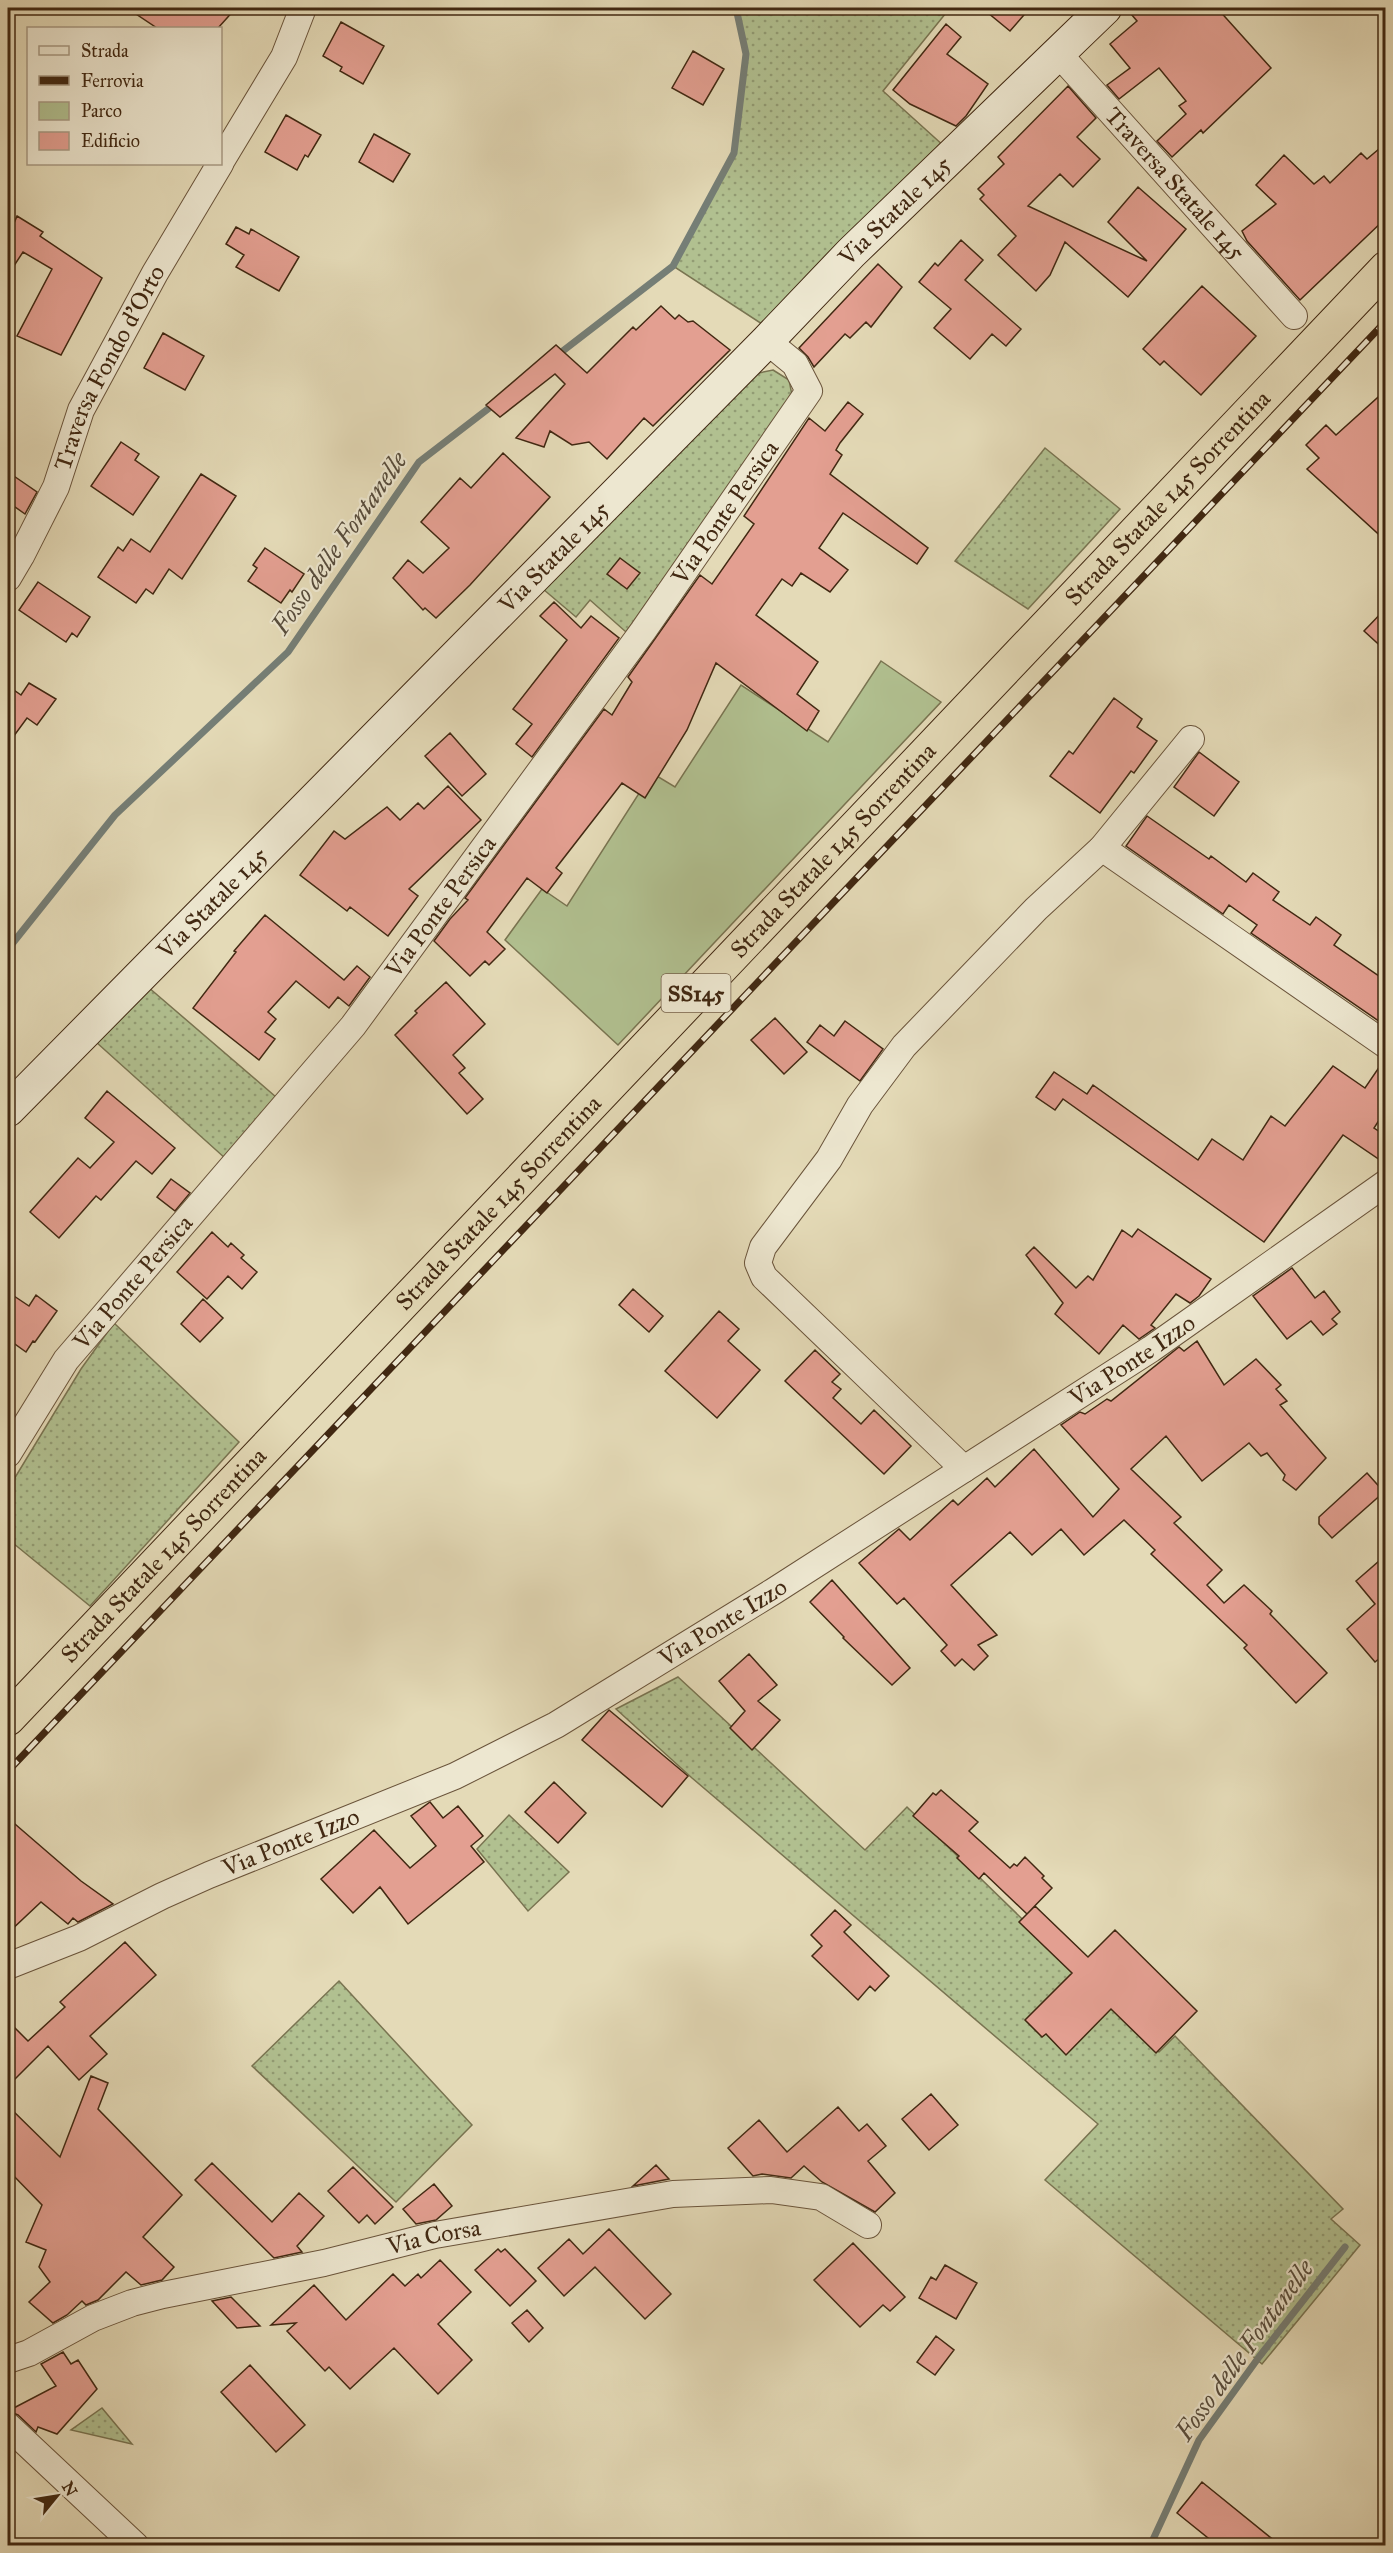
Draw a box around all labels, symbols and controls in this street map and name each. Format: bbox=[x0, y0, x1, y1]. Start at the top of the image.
legend bbox=[27, 27, 222, 165]
text: Strada bbox=[81, 40, 129, 62]
text: Ferrovia bbox=[81, 70, 144, 92]
text: Parco bbox=[81, 100, 122, 122]
street label: Traversa Statale 145 bbox=[1099, 101, 1252, 267]
text: Edificio bbox=[81, 130, 140, 152]
street label: Via Statale 145 bbox=[831, 150, 958, 273]
street label: Traversa Fondo d'Orto bbox=[47, 259, 171, 474]
street label: Strada Statale 145 Sorrentina bbox=[1058, 383, 1277, 612]
street label: Via Ponte Persica bbox=[664, 434, 786, 591]
water label: Fosso delle Fontanelle bbox=[264, 445, 415, 641]
street label: Via Statale 145 bbox=[491, 495, 616, 620]
street label: Strada Statale 145 Sorrentina bbox=[724, 736, 943, 964]
street label: Via Ponte Persica bbox=[378, 829, 503, 984]
street label: Via Statale 145 bbox=[150, 841, 274, 966]
road number: SS145 bbox=[662, 974, 730, 1012]
street label: Strada Statale 145 Sorrentina bbox=[389, 1088, 608, 1317]
street label: Via Ponte Persica bbox=[66, 1208, 200, 1357]
street label: Via Ponte Izzo bbox=[1062, 1308, 1201, 1413]
street label: Strada Statale 145 Sorrentina bbox=[54, 1441, 273, 1669]
street label: Via Ponte Izzo bbox=[652, 1572, 793, 1674]
street label: Via Ponte Izzo bbox=[217, 1801, 364, 1883]
street label: Via Corsa bbox=[383, 2212, 484, 2262]
water label: Fosso delle Fontanelle bbox=[1167, 2252, 1321, 2447]
north arrow bbox=[27, 2466, 87, 2526]
text: N bbox=[58, 2478, 81, 2500]

